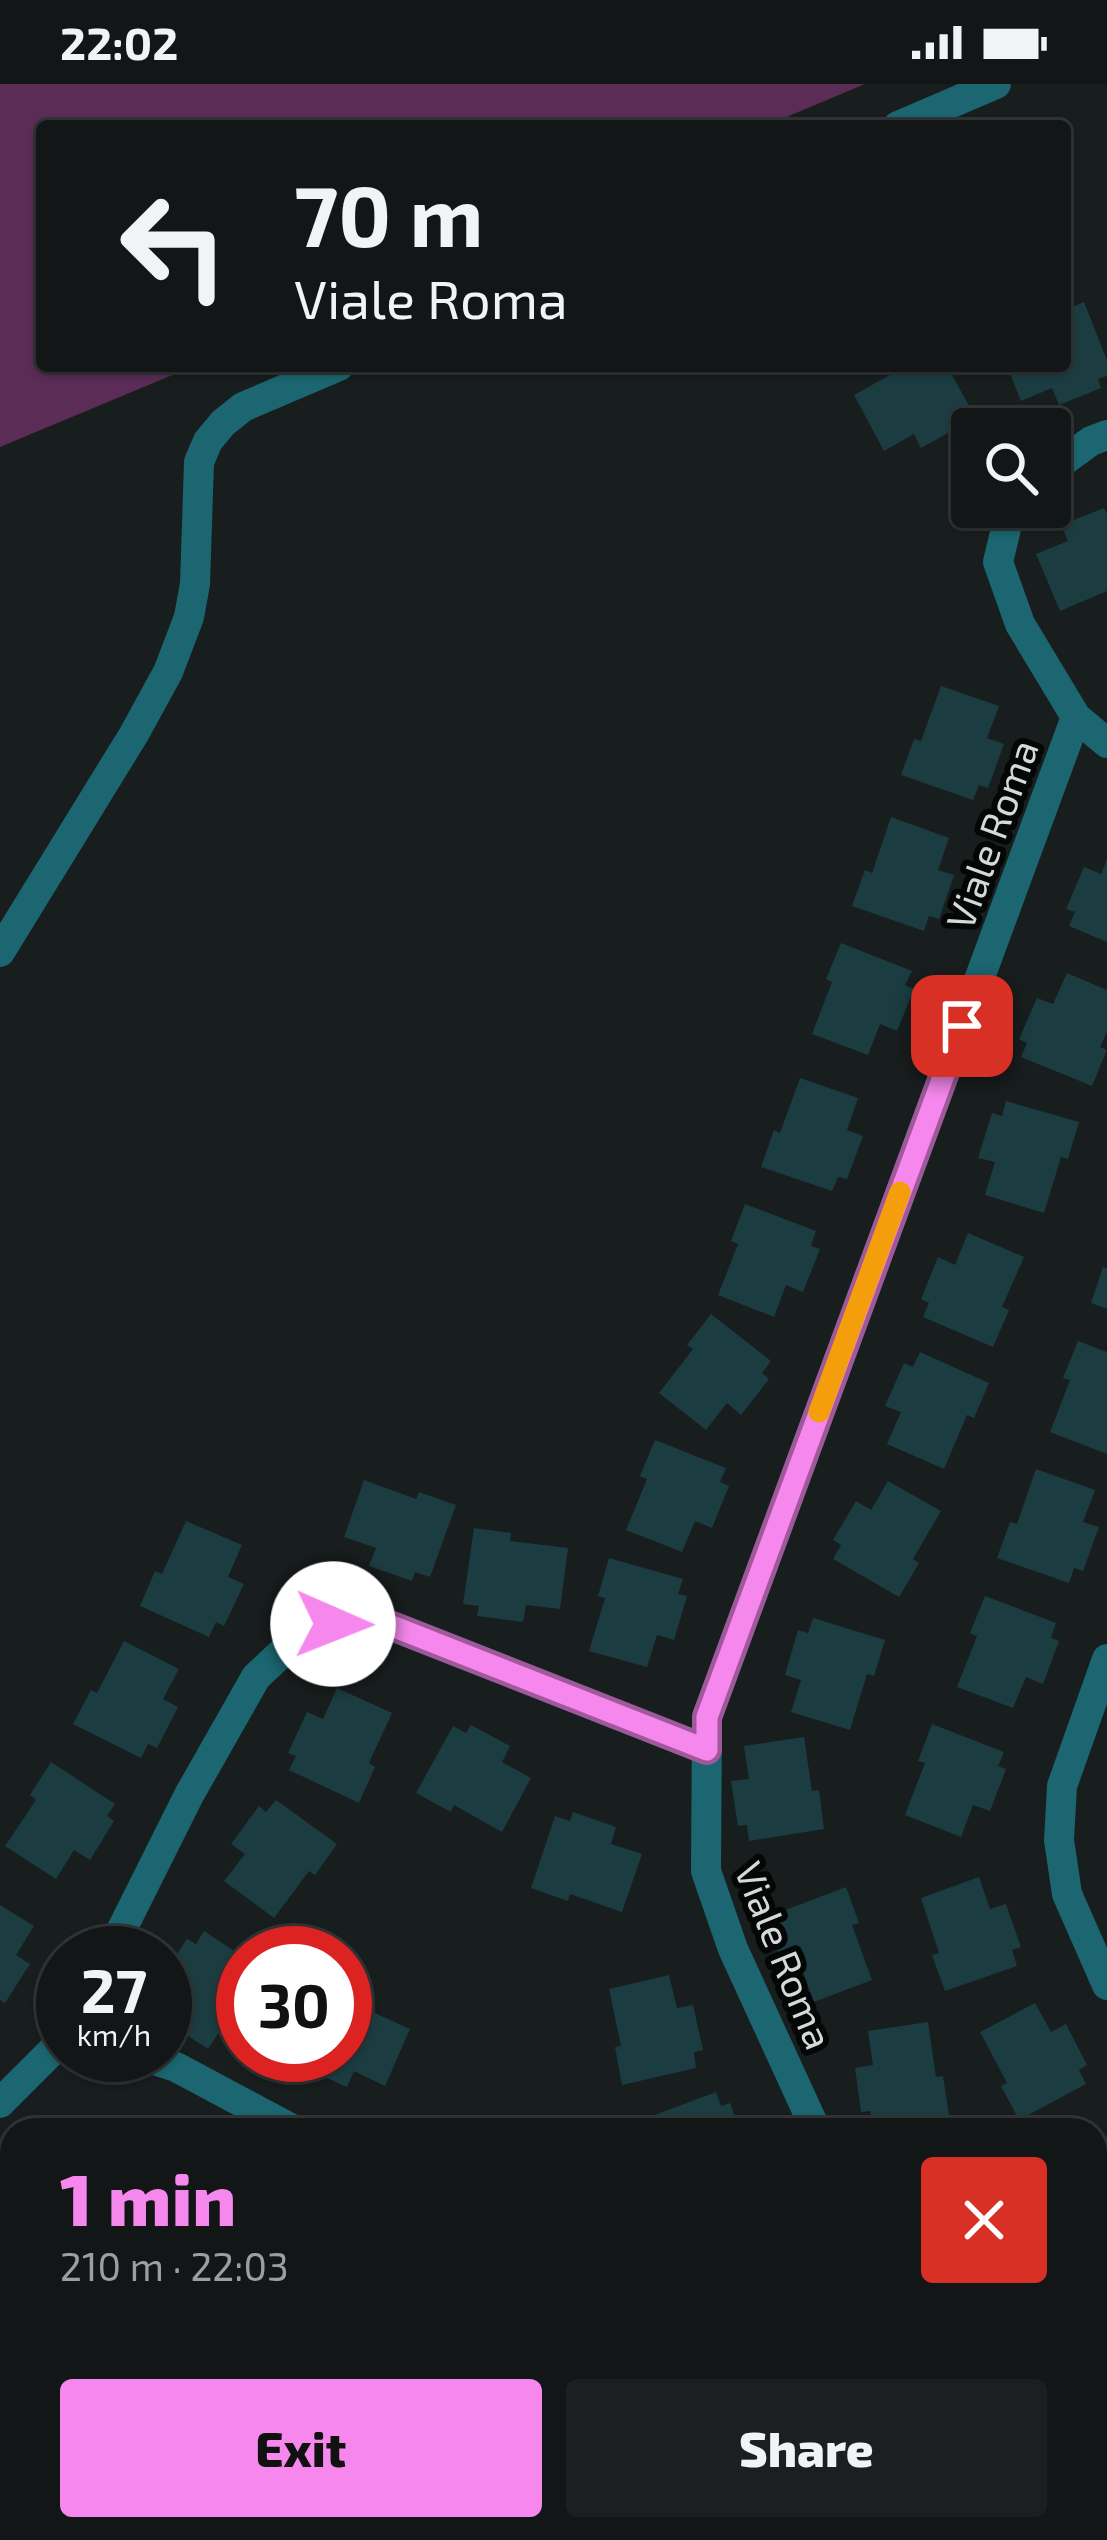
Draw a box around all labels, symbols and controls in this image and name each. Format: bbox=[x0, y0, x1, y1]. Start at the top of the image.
text: 22:02 bbox=[60, 15, 178, 69]
text: 70 m bbox=[294, 163, 484, 264]
icon: left bbox=[96, 168, 252, 324]
text: Viale Roma bbox=[294, 265, 568, 330]
map controls bbox=[951, 408, 1071, 528]
button: search bbox=[951, 408, 1071, 528]
street label: Viale Roma bbox=[935, 733, 1047, 935]
pin bbox=[911, 975, 1013, 1077]
icon: arrive bbox=[929, 993, 995, 1059]
position arrow bbox=[270, 1561, 396, 1687]
street label: Viale Roma bbox=[726, 1855, 844, 2055]
speed limit sign: 30 bbox=[216, 1926, 372, 2082]
text: 27 bbox=[81, 1953, 147, 2025]
text: km/h bbox=[77, 2016, 151, 2052]
text: 1 min bbox=[60, 2154, 236, 2240]
button: close bbox=[921, 2157, 1047, 2283]
text: 210 m · 22:03 bbox=[60, 2242, 289, 2289]
button: Exit bbox=[60, 2379, 542, 2517]
button: Share bbox=[566, 2379, 1047, 2517]

